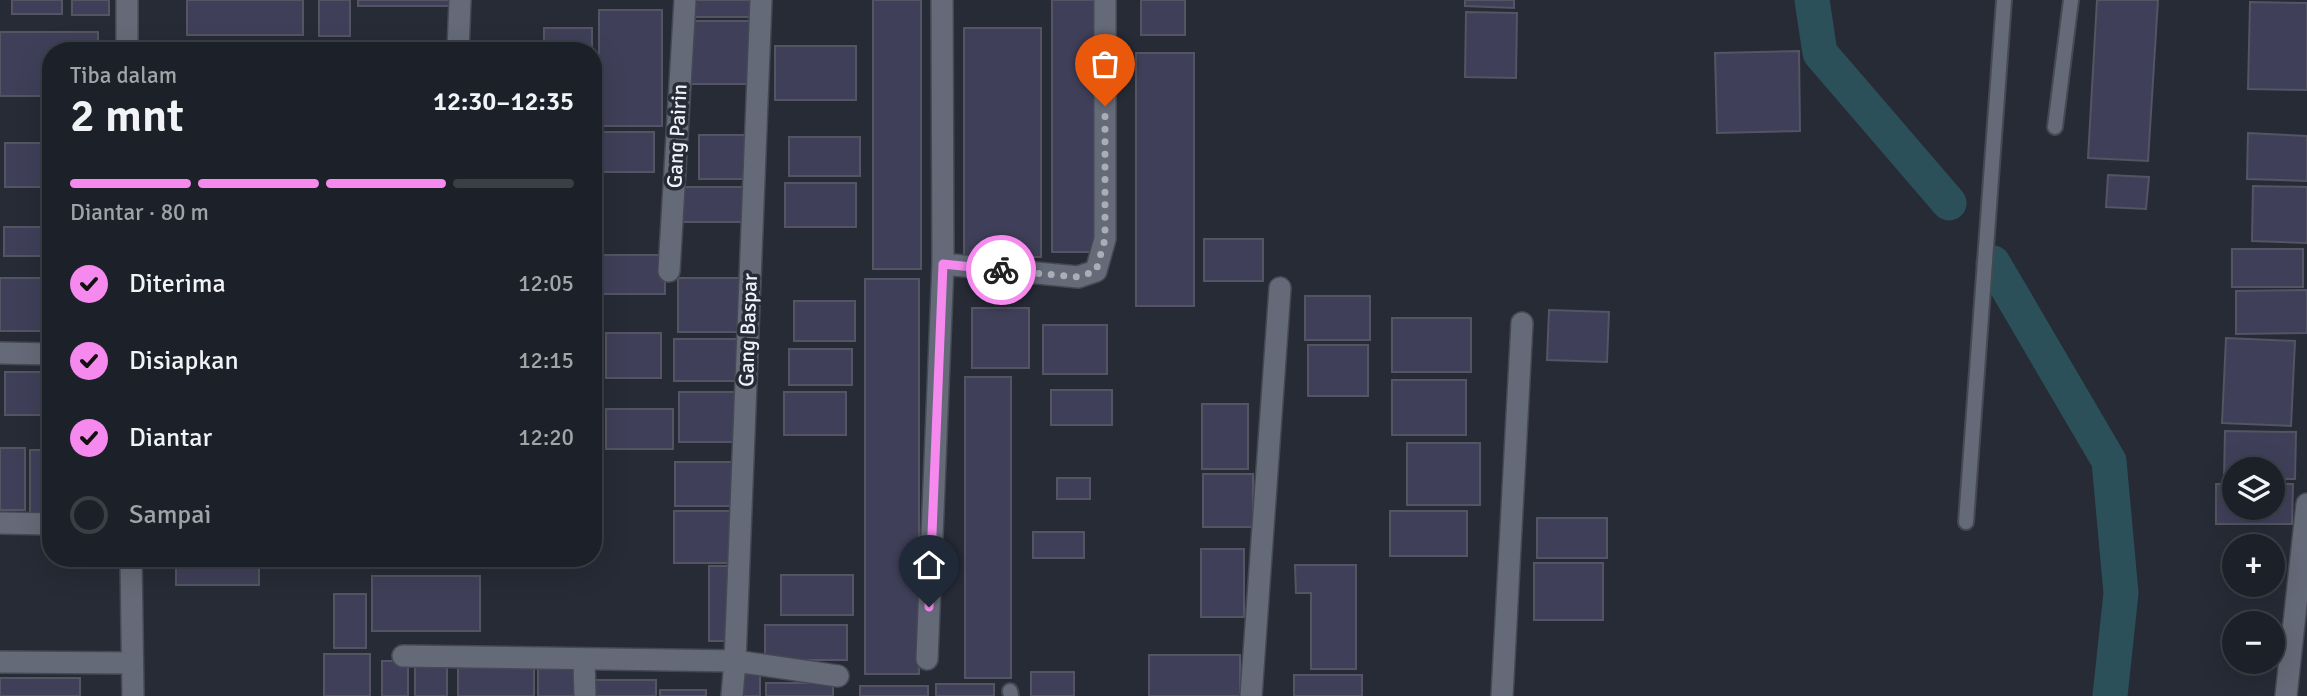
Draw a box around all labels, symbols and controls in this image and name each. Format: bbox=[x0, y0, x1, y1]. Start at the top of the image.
pin bbox=[1075, 34, 1135, 106]
icon: bag bbox=[1086, 45, 1124, 83]
text: Tiba dalam bbox=[70, 61, 177, 90]
street label: Gang Pairin bbox=[661, 83, 693, 189]
text: 12:30–12:35 bbox=[433, 86, 574, 118]
text: 2 mnt bbox=[70, 88, 184, 144]
text: Diantar · 80 m bbox=[70, 198, 209, 227]
courier bbox=[966, 235, 1036, 305]
icon: bike bbox=[982, 251, 1020, 289]
icon: check bbox=[70, 265, 108, 303]
text: Diterima bbox=[129, 268, 226, 300]
text: 12:05 bbox=[518, 269, 574, 298]
street label: Gang Baspar bbox=[733, 273, 763, 387]
icon: check bbox=[70, 342, 108, 380]
text: Disiapkan bbox=[129, 345, 239, 377]
text: 12:15 bbox=[518, 346, 574, 375]
icon: check bbox=[70, 419, 108, 457]
text: Diantar bbox=[129, 422, 212, 454]
text: 12:20 bbox=[518, 423, 574, 452]
map controls bbox=[2222, 457, 2285, 674]
button: layers bbox=[2222, 457, 2285, 520]
text: Sampai bbox=[129, 499, 211, 531]
button: + bbox=[2222, 534, 2285, 597]
pin bbox=[899, 535, 959, 607]
icon: home bbox=[910, 546, 948, 584]
button: − bbox=[2222, 611, 2285, 674]

